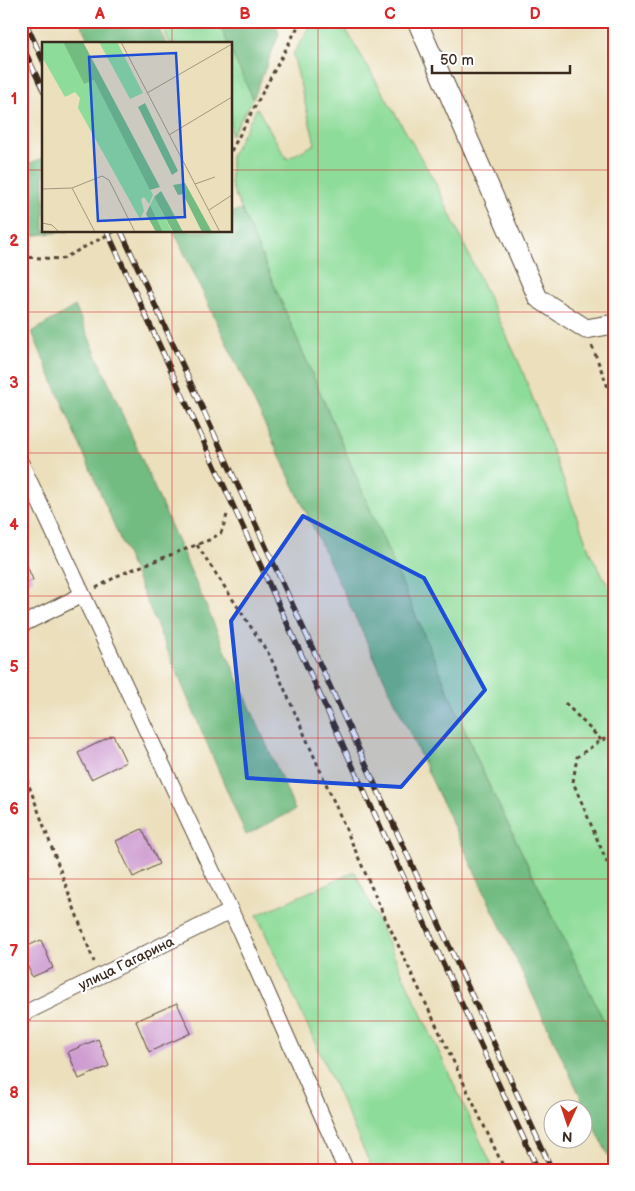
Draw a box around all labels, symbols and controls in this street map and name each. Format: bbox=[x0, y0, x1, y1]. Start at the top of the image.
text: A bbox=[94, 5, 105, 24]
text: B bbox=[239, 5, 251, 24]
text: C bbox=[384, 5, 396, 24]
text: D bbox=[529, 5, 541, 24]
inset map bbox=[42, 42, 232, 232]
scale bar bbox=[432, 42, 570, 74]
text: 50 m bbox=[440, 51, 474, 70]
text: 1 bbox=[11, 90, 17, 109]
text: 2 bbox=[9, 232, 19, 251]
text: 3 bbox=[9, 374, 19, 393]
text: 4 bbox=[9, 516, 19, 535]
text: 5 bbox=[9, 658, 19, 677]
text: 6 bbox=[9, 800, 19, 819]
street label: улица Гагарина bbox=[76, 933, 177, 994]
text: 7 bbox=[10, 942, 19, 961]
text: 8 bbox=[9, 1084, 19, 1103]
north arrow bbox=[542, 1098, 592, 1148]
text: N bbox=[562, 1128, 573, 1145]

